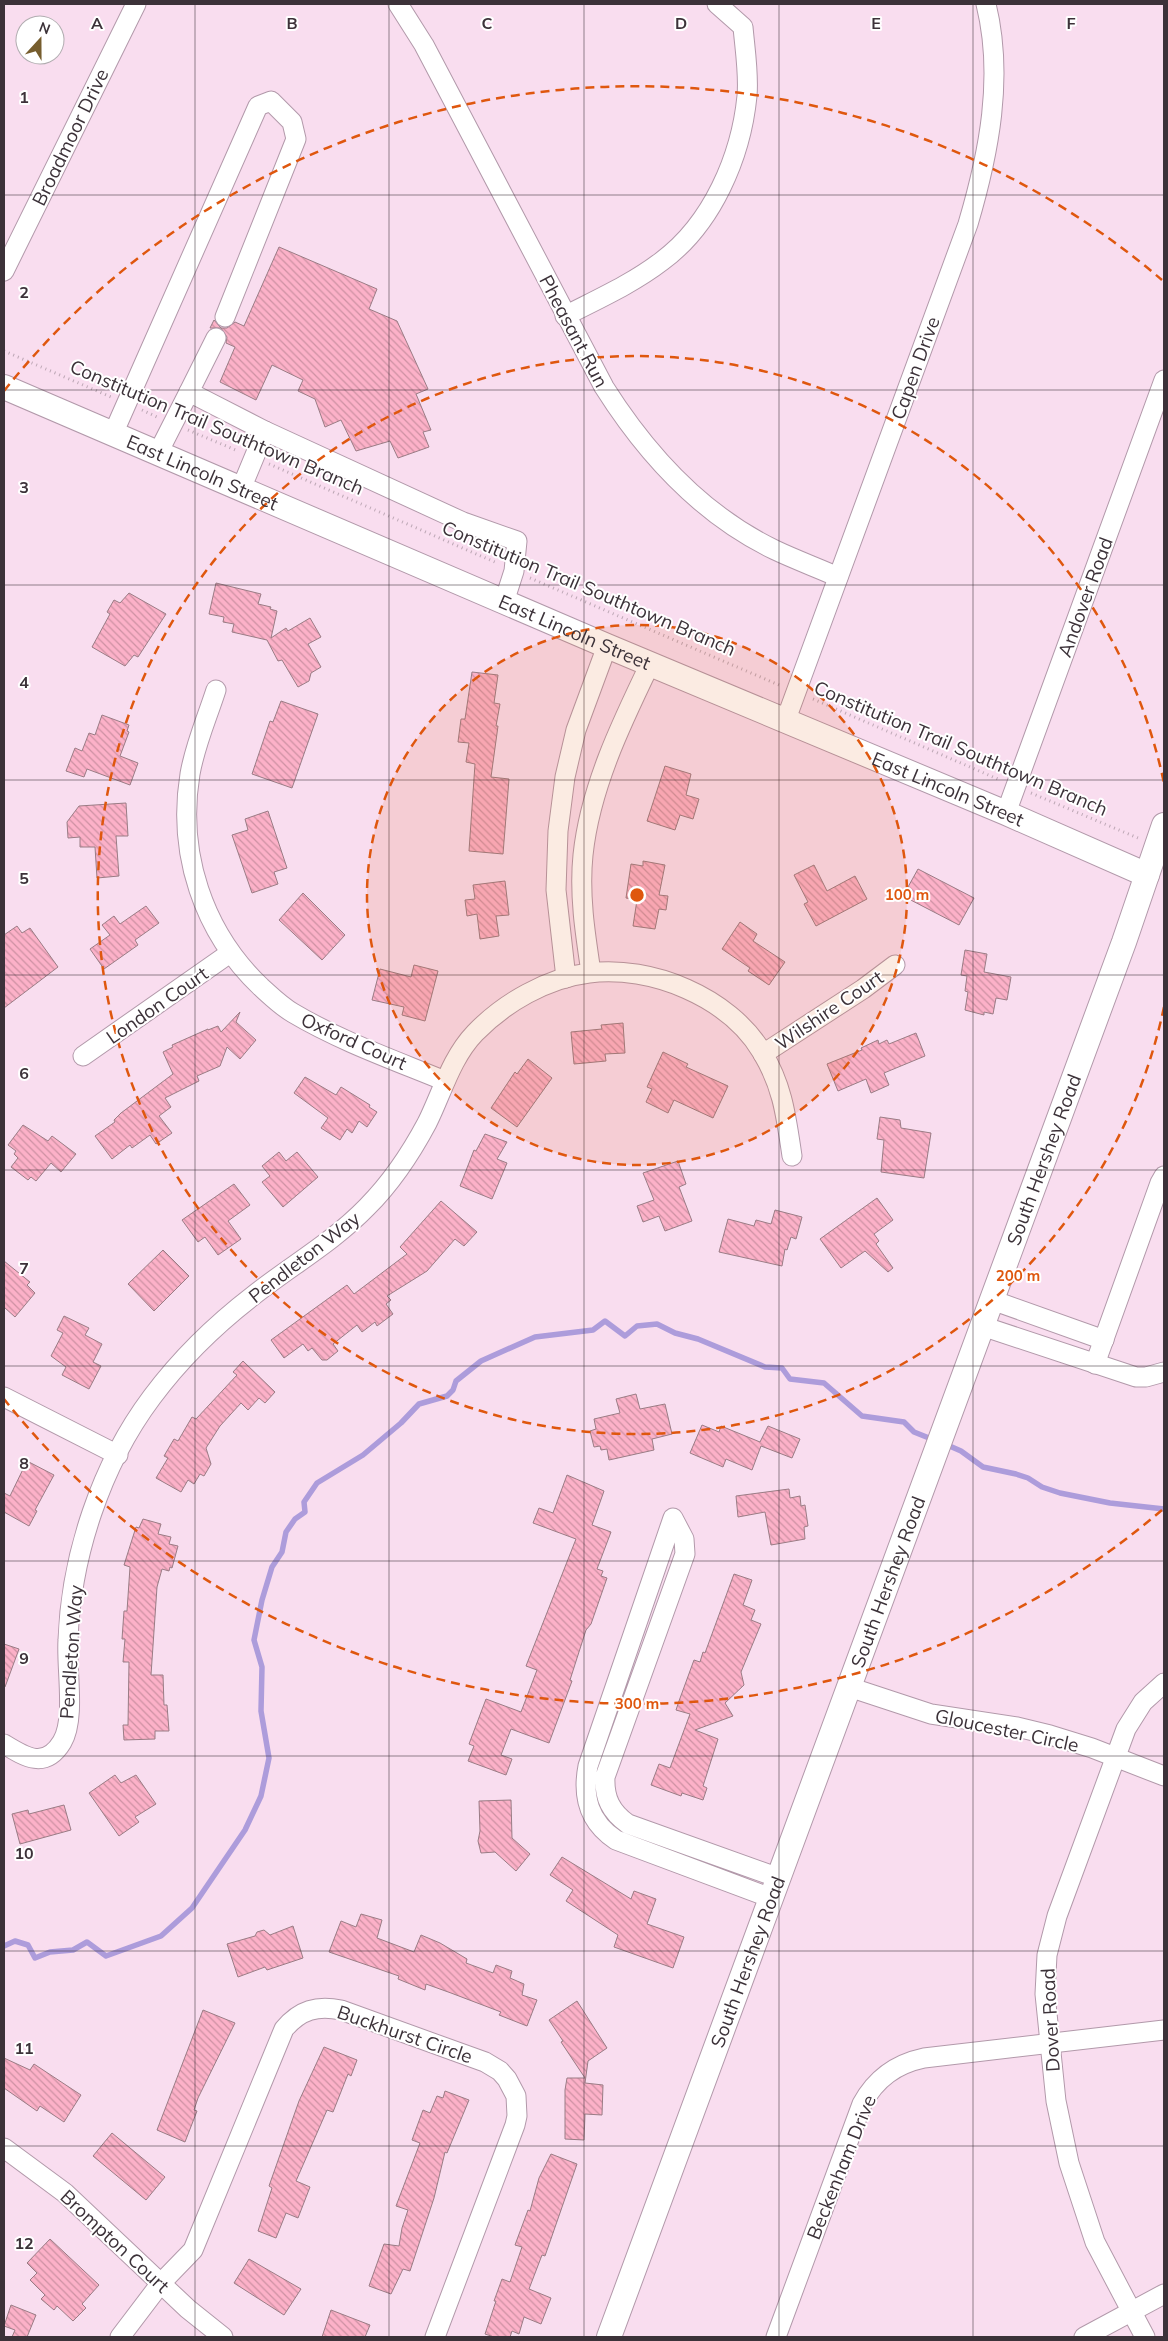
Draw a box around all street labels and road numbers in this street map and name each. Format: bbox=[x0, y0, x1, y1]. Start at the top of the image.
street label: Broadmoor Drive bbox=[26, 65, 114, 209]
street label: Pheasant Run bbox=[534, 271, 614, 391]
street label: Capen Drive bbox=[885, 313, 945, 423]
street label: Constitution Trail Southtown Branch bbox=[66, 354, 368, 500]
street label: East Lincoln Street bbox=[123, 429, 282, 516]
street label: Constitution Trail Southtown Branch bbox=[438, 515, 740, 661]
street label: Andover Road bbox=[1052, 534, 1118, 660]
street label: East Lincoln Street bbox=[495, 589, 654, 675]
street label: Constitution Trail Southtown Branch bbox=[810, 675, 1112, 821]
street label: East Lincoln Street bbox=[868, 746, 1028, 832]
street label: London Court bbox=[101, 961, 213, 1049]
street label: Wilshire Court bbox=[770, 965, 888, 1055]
street label: Oxford Court bbox=[297, 1007, 411, 1075]
street label: South Hershey Road bbox=[1001, 1071, 1086, 1249]
street label: Pendleton Way bbox=[244, 1206, 364, 1308]
street label: South Hershey Road bbox=[845, 1493, 930, 1671]
street label: Pendleton Way bbox=[54, 1584, 88, 1720]
street label: Gloucester Circle bbox=[933, 1703, 1081, 1757]
street label: South Hershey Road bbox=[705, 1873, 790, 2051]
street label: Dover Road bbox=[1035, 1968, 1065, 2072]
street label: Buckhurst Circle bbox=[334, 2000, 476, 2068]
street label: Beckenham Drive bbox=[801, 2091, 881, 2243]
street label: Brompton Court bbox=[56, 2184, 175, 2298]

